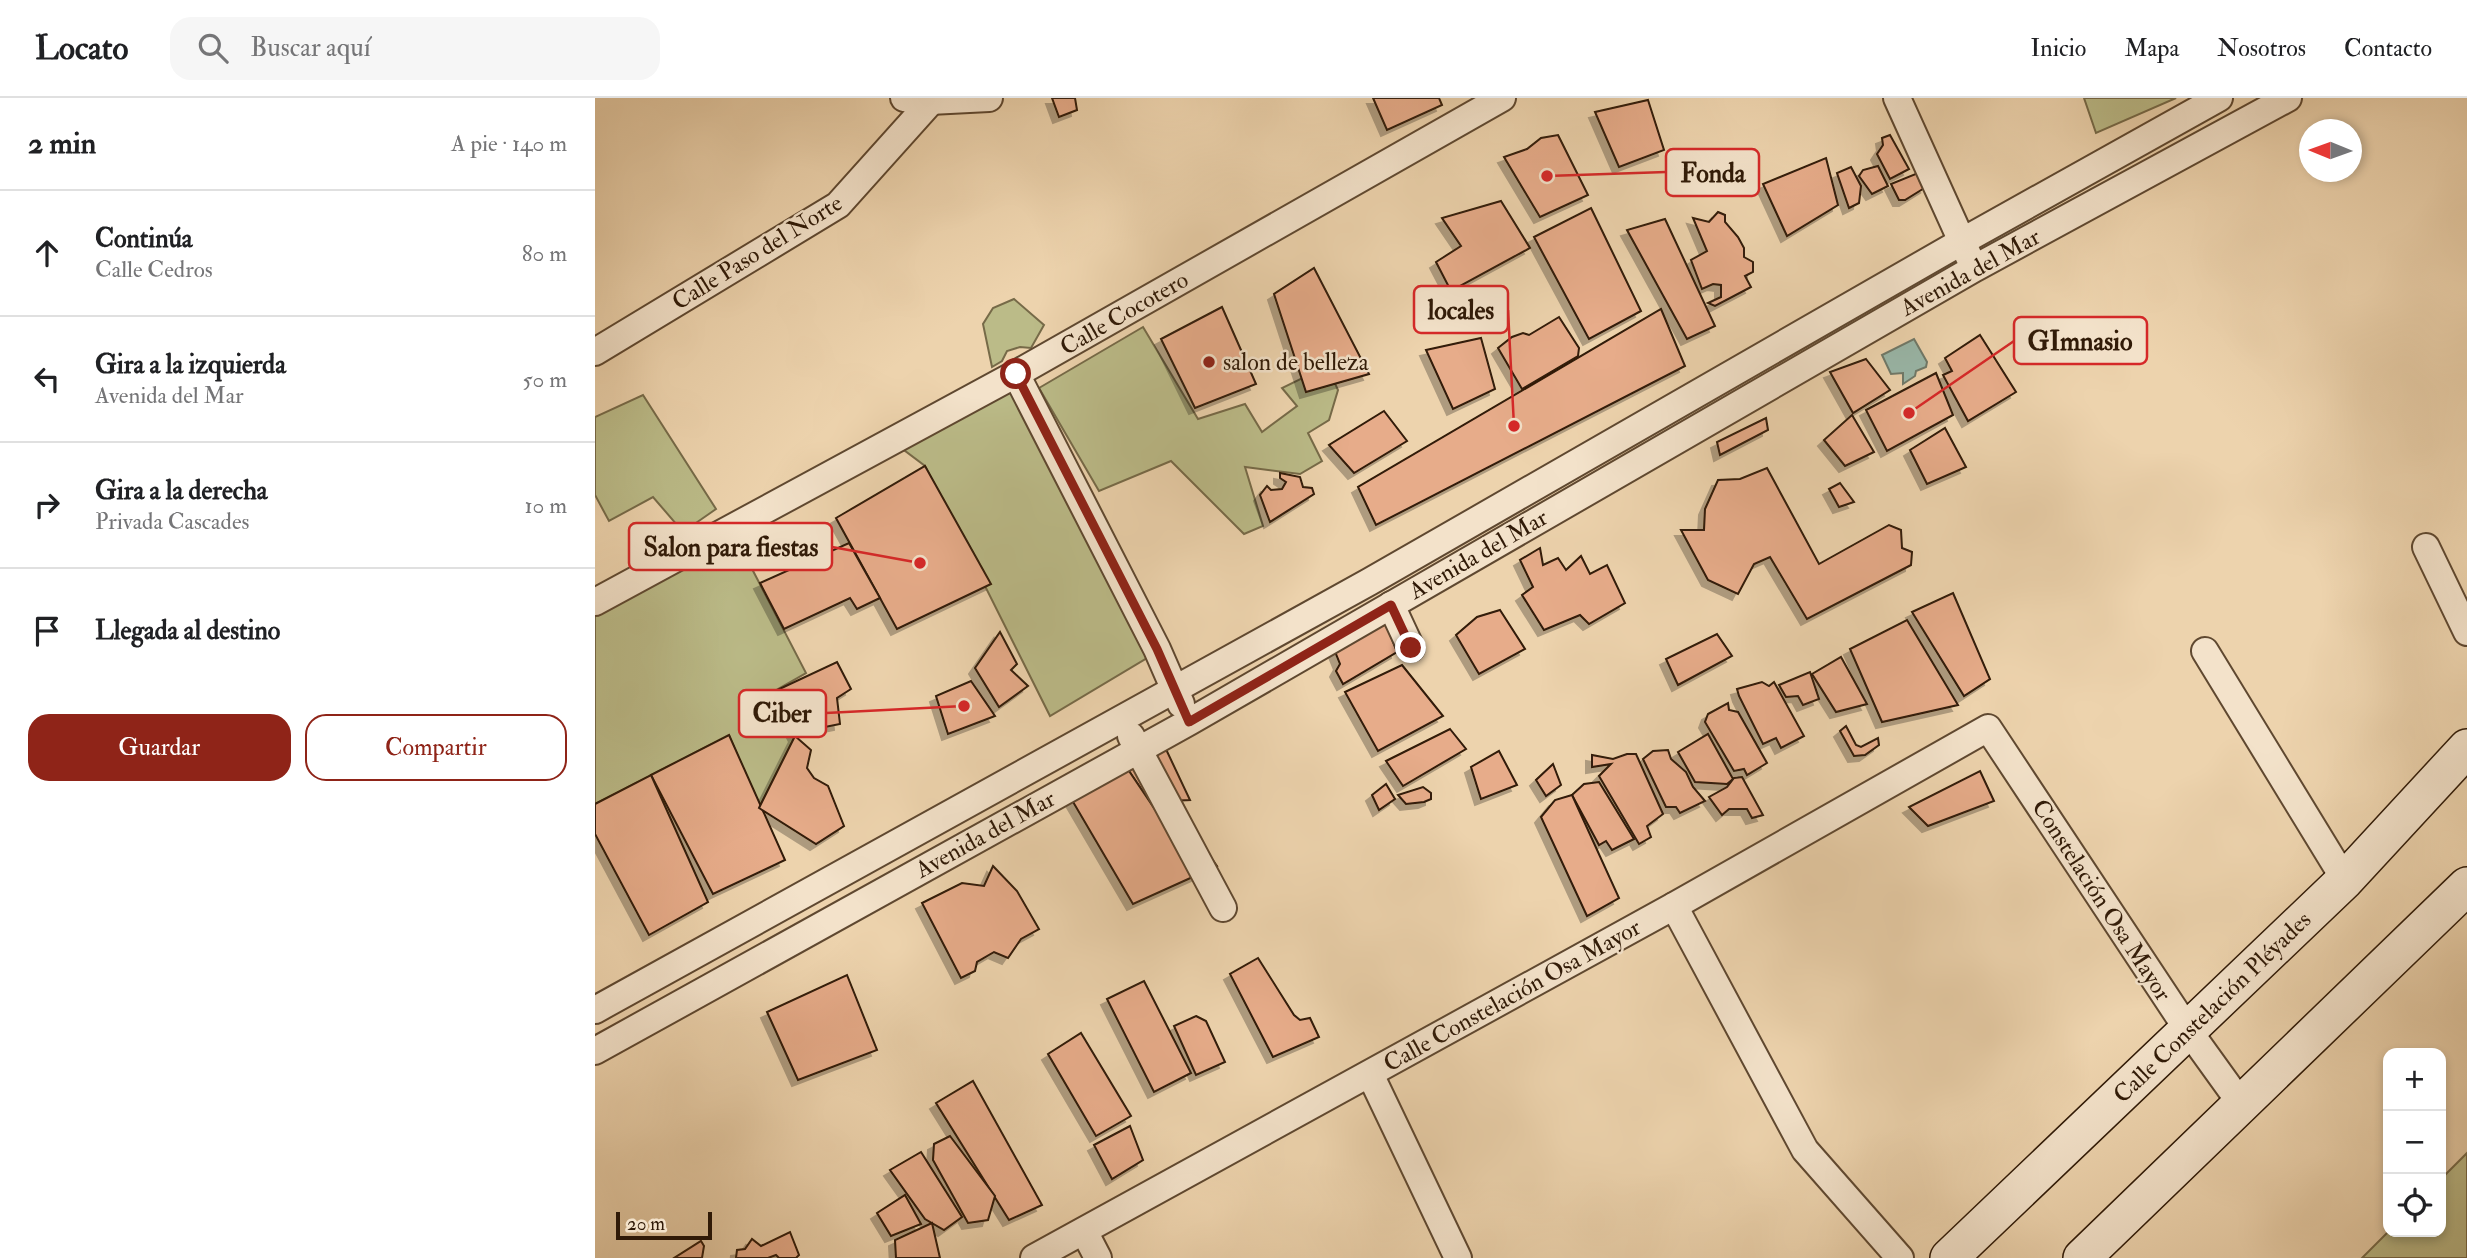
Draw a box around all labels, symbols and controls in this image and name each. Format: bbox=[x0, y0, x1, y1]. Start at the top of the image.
search box bbox=[170, 17, 660, 80]
text: Locato bbox=[35, 28, 128, 69]
icon: search bbox=[194, 29, 232, 67]
text: Buscar aquí bbox=[250, 32, 371, 64]
text: Inicio bbox=[2031, 33, 2086, 64]
text: Mapa bbox=[2124, 33, 2179, 64]
text: Nosotros bbox=[2217, 33, 2306, 64]
text: Contacto bbox=[2344, 33, 2432, 64]
north arrow bbox=[2299, 119, 2362, 182]
text: 2 min bbox=[28, 125, 96, 162]
text: A pie · 140 m bbox=[451, 129, 567, 158]
callout: Fonda bbox=[1666, 149, 1759, 196]
text: Fonda bbox=[1680, 158, 1747, 190]
street label: Calle Paso del Norte bbox=[666, 188, 848, 317]
street label: Avenida del Mar bbox=[1894, 221, 2046, 324]
text: Continúa bbox=[95, 223, 193, 255]
icon: ahead bbox=[28, 234, 66, 272]
text: 80 m bbox=[522, 239, 567, 268]
text: Calle Cedros bbox=[95, 255, 213, 284]
street label: Calle Cocotero bbox=[1055, 264, 1194, 363]
callout: locales bbox=[1414, 286, 1508, 333]
text: locales bbox=[1427, 295, 1494, 327]
callout: GImnasio bbox=[2014, 317, 2147, 364]
text: GImnasio bbox=[2028, 326, 2133, 358]
place label: salon de belleza bbox=[1223, 347, 1370, 378]
text: Gira a la izquierda bbox=[95, 349, 286, 381]
marker: salon de belleza bbox=[1201, 354, 1217, 370]
route start bbox=[1000, 358, 1031, 389]
icon: left bbox=[28, 360, 66, 398]
text: 50 m bbox=[523, 365, 567, 394]
text: Avenida del Mar bbox=[95, 381, 244, 410]
text: Gira a la derecha bbox=[95, 475, 268, 507]
icon: right bbox=[28, 486, 66, 524]
text: 10 m bbox=[524, 491, 567, 520]
street label: Avenida del Mar bbox=[1402, 502, 1553, 607]
text: Privada Cascades bbox=[95, 507, 249, 536]
callout: Salon para fiestas bbox=[629, 523, 832, 570]
text: Salon para fiestas bbox=[644, 532, 819, 565]
icon: arrive bbox=[28, 612, 66, 650]
text: Llegada al destino bbox=[95, 615, 280, 647]
route end bbox=[1395, 632, 1426, 663]
callout: Ciber bbox=[739, 690, 826, 737]
text: Ciber bbox=[753, 698, 812, 730]
button: Guardar bbox=[28, 714, 291, 781]
button: Compartir bbox=[305, 714, 567, 781]
street label: Avenida del Mar bbox=[909, 783, 1061, 886]
street label: Constelación Osa Mayor bbox=[2025, 793, 2179, 1007]
street label: Calle Constelación Pléyades bbox=[2107, 905, 2318, 1110]
street label: Calle Constelación Osa Mayor bbox=[1378, 912, 1646, 1079]
map controls bbox=[2383, 1048, 2446, 1237]
button: + bbox=[2383, 1048, 2446, 1111]
button: − bbox=[2383, 1111, 2446, 1174]
button: locate bbox=[2383, 1174, 2446, 1237]
scale bar bbox=[616, 1209, 712, 1241]
text: 20 m bbox=[627, 1212, 665, 1236]

